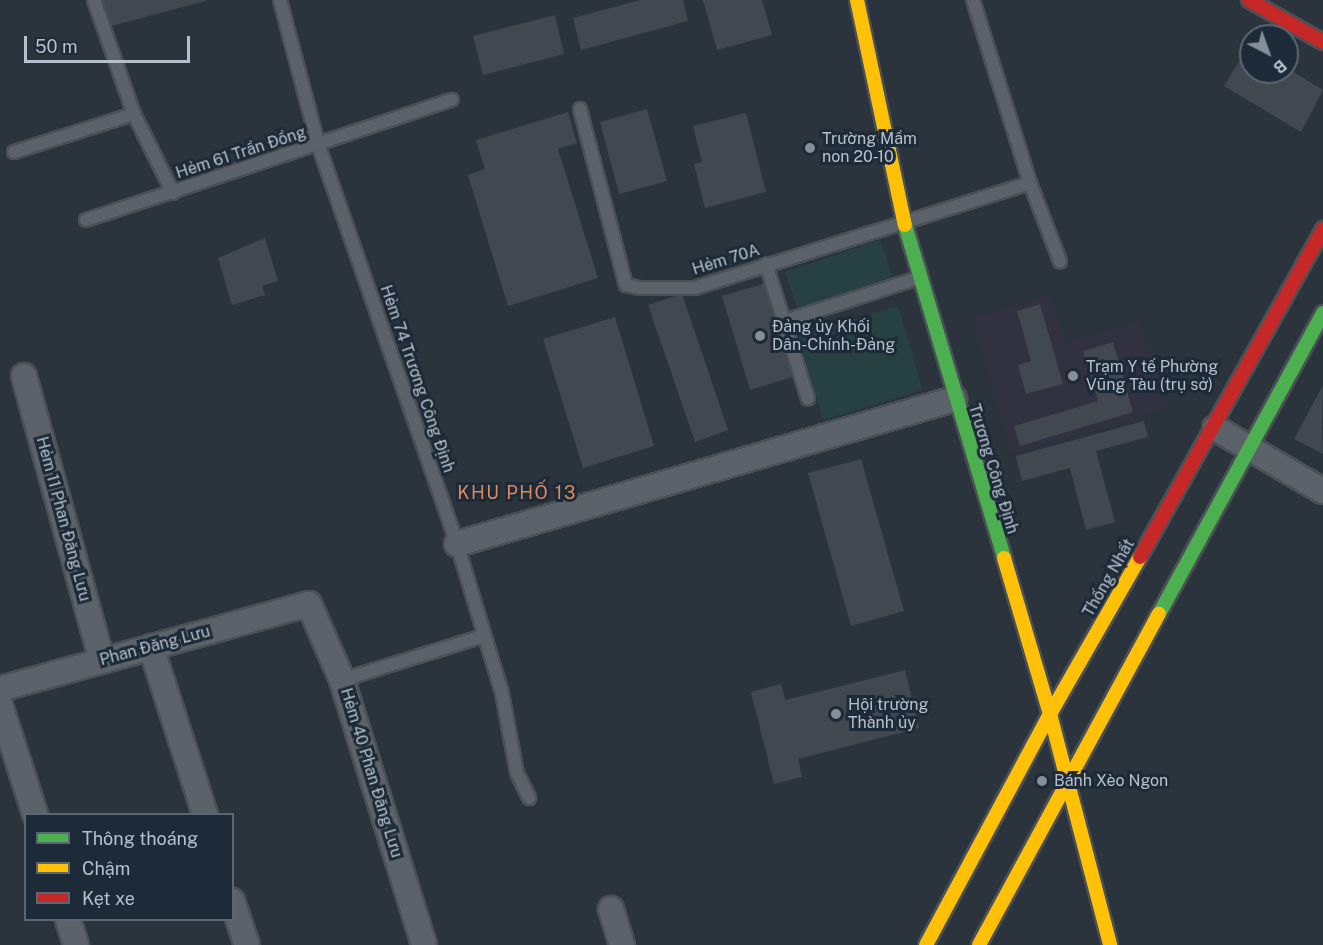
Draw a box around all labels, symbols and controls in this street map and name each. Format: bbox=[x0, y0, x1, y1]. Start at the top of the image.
scale bar bbox=[27, 24, 194, 62]
north arrow bbox=[1239, 24, 1299, 84]
text: 50 m bbox=[35, 36, 78, 57]
text: B bbox=[1269, 56, 1290, 77]
street label: Hẻm 61 Trần Đồng bbox=[173, 123, 309, 183]
place label: Trường Mầm non 20-10 bbox=[822, 129, 917, 167]
marker: Trường Mầm non 20-10 bbox=[803, 141, 817, 155]
street label: Hẻm 70A bbox=[690, 241, 762, 279]
street label: Hẻm 74 Trương Công Định bbox=[376, 283, 458, 475]
place label: Đảng ủy Khối Dân-Chính-Đảng bbox=[772, 317, 895, 355]
marker: Đảng ủy Khối Dân-Chính-Đảng bbox=[753, 329, 767, 343]
place label: Trạm Y tế Phường Vũng Tàu (trụ sở) bbox=[1086, 357, 1218, 395]
marker: Trạm Y tế Phường Vũng Tàu (trụ sở) bbox=[1064, 367, 1082, 385]
street label: Trương Công Định bbox=[964, 402, 1022, 536]
street label: Hẻm 11 Phan Đăng Lưu bbox=[32, 435, 94, 603]
district label: KHU PHỐ 13 bbox=[457, 482, 577, 504]
street label: Thống Nhất bbox=[1079, 536, 1139, 620]
street label: Phan Đăng Lưu bbox=[98, 622, 212, 670]
street label: Hẻm 40 Phan Đăng Lưu bbox=[336, 686, 406, 860]
place label: Hội trường Thành ủy bbox=[848, 695, 928, 733]
marker: Hội trường Thành ủy bbox=[829, 707, 843, 721]
place label: Bánh Xèo Ngon bbox=[1054, 771, 1168, 791]
marker: Bánh Xèo Ngon bbox=[1035, 774, 1049, 788]
legend bbox=[24, 813, 234, 921]
text: Thông thoáng bbox=[82, 828, 198, 849]
text: Chậm bbox=[82, 858, 130, 879]
text: Kẹt xe bbox=[82, 888, 135, 909]

